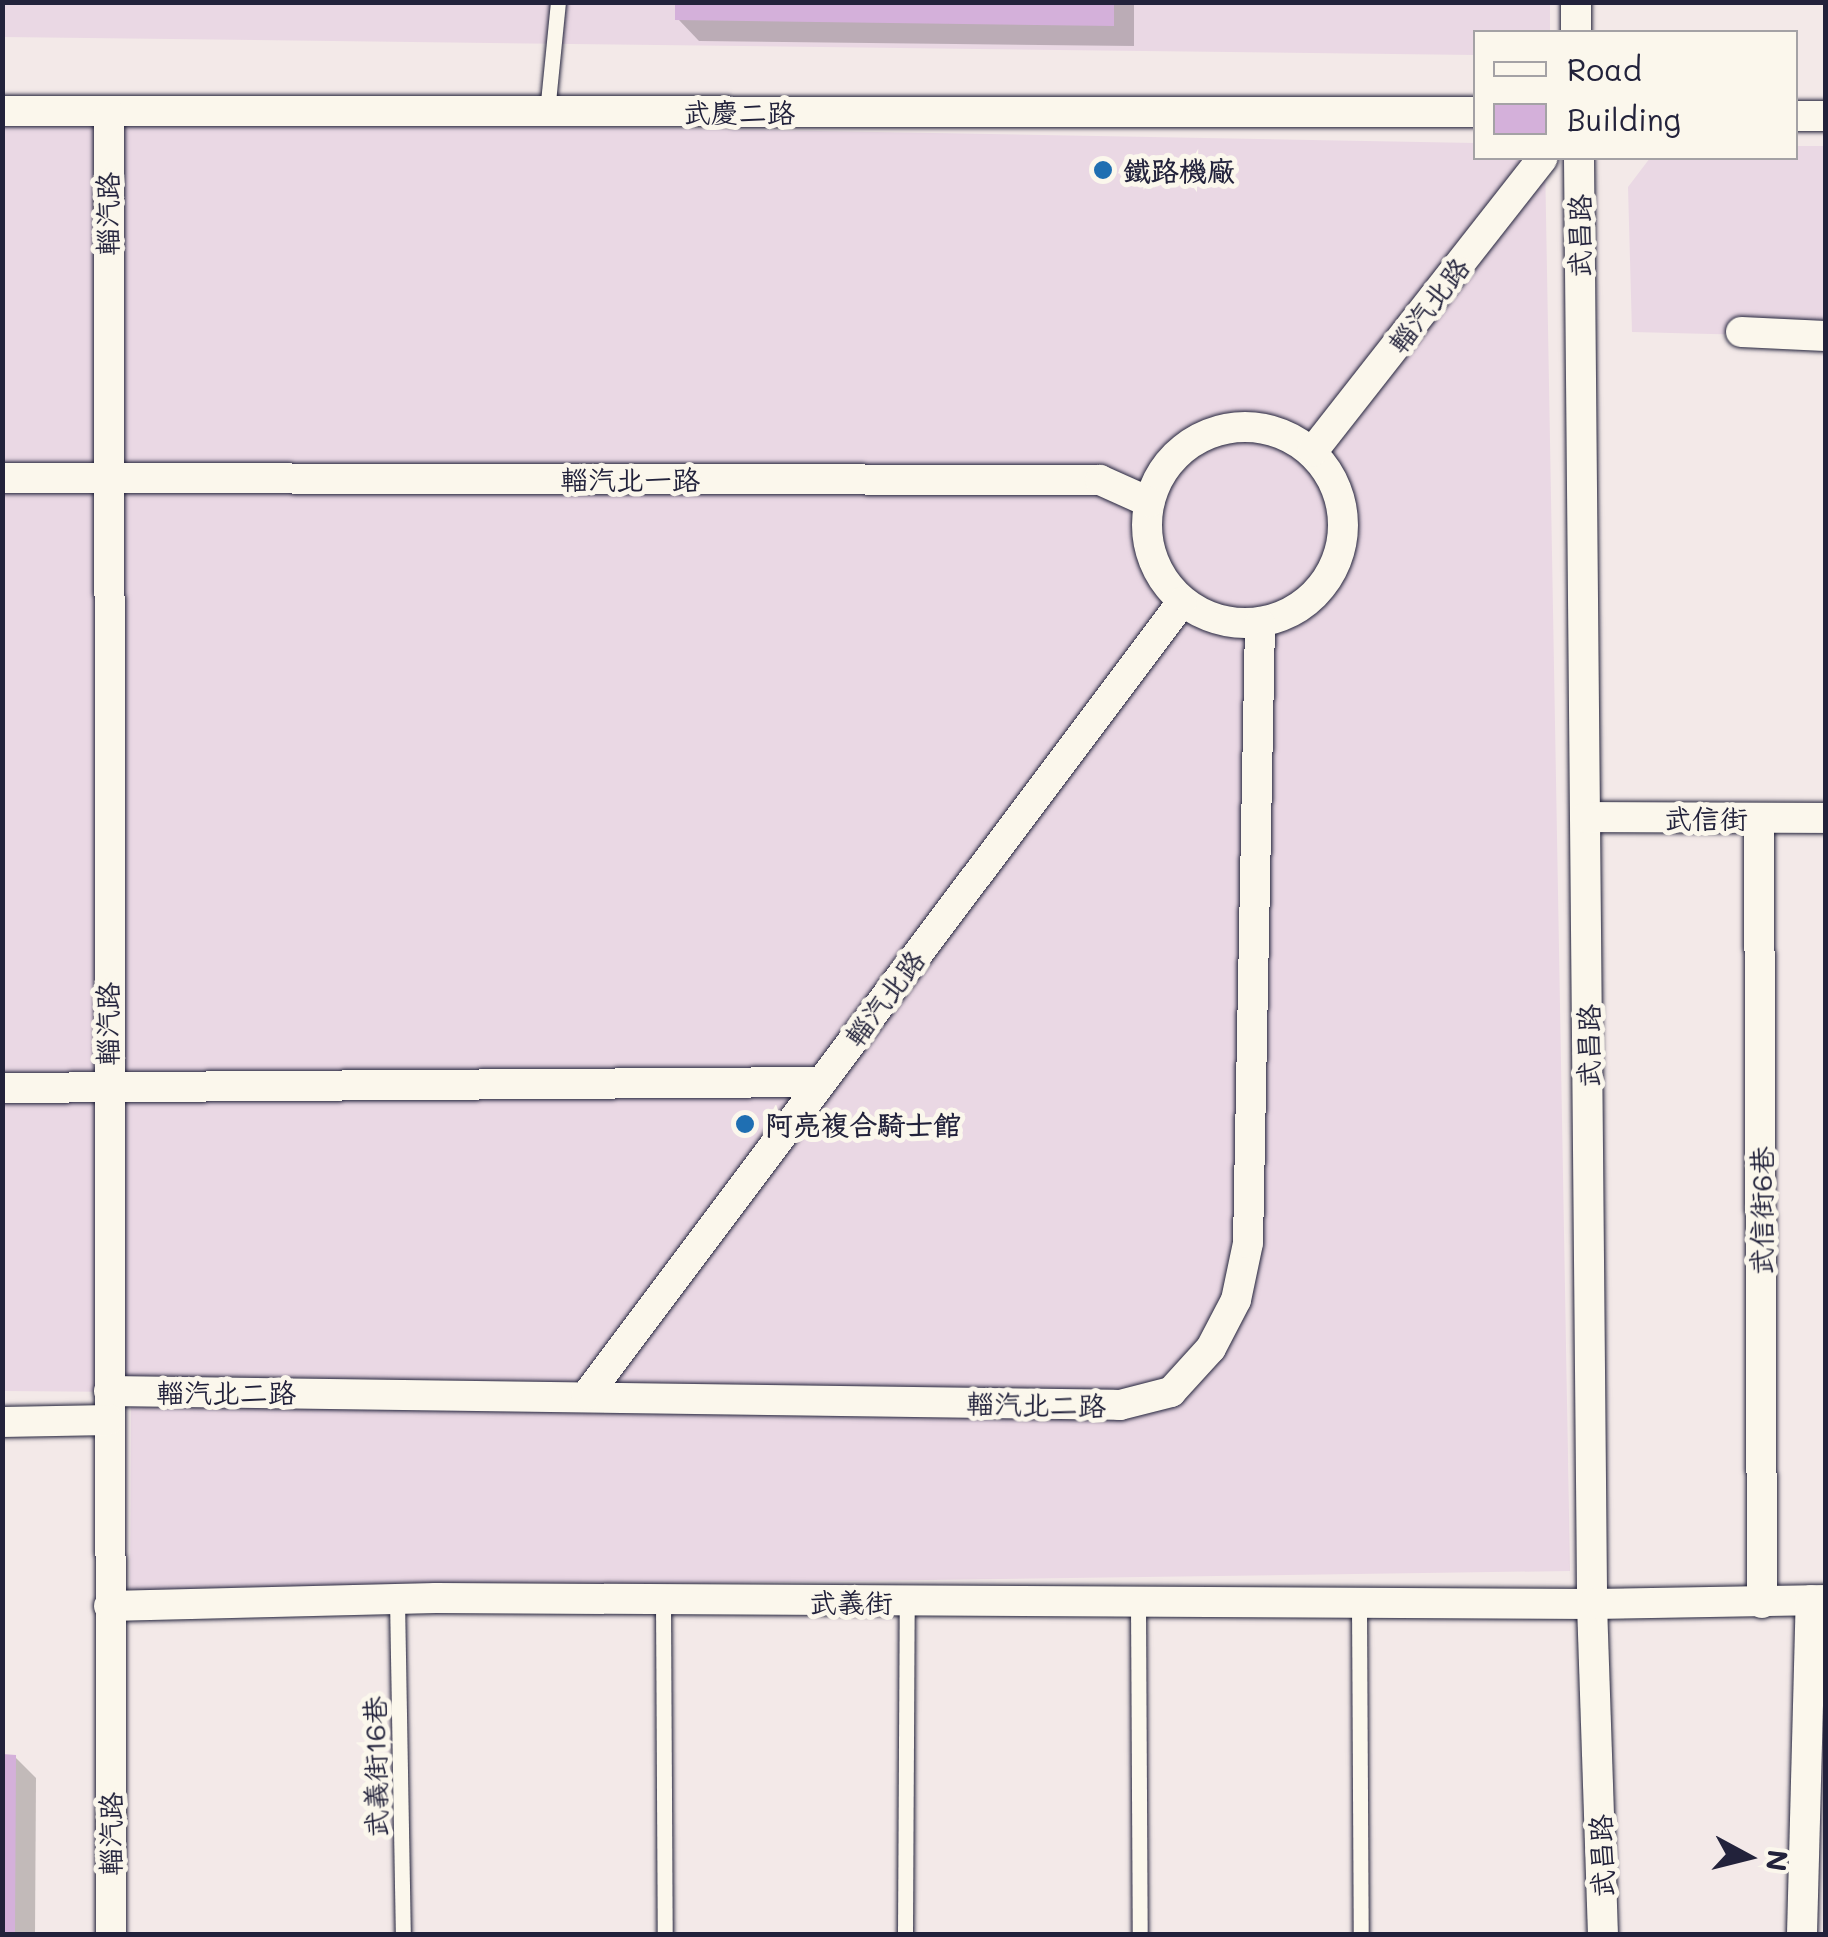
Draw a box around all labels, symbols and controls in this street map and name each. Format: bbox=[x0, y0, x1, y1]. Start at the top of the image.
legend bbox=[1473, 30, 1798, 160]
text: Road bbox=[1567, 49, 1642, 89]
street label: 武慶二路 bbox=[683, 95, 795, 129]
text: Building bbox=[1567, 99, 1681, 139]
place label: 鐵路機廠 bbox=[1123, 153, 1235, 187]
marker: 鐵路機廠 bbox=[1092, 159, 1114, 181]
street label: 輜汽路 bbox=[90, 172, 124, 256]
street label: 武昌路 bbox=[1562, 194, 1596, 278]
street label: 輜汽北路 bbox=[1380, 251, 1476, 359]
street label: 輜汽北一路 bbox=[560, 462, 700, 496]
street label: 武信街 bbox=[1664, 801, 1748, 835]
street label: 輜汽北路 bbox=[837, 943, 931, 1053]
street label: 輜汽路 bbox=[90, 982, 124, 1066]
street label: 武昌路 bbox=[1571, 1004, 1605, 1088]
place label: 阿亮複合騎士館 bbox=[765, 1107, 961, 1141]
marker: 阿亮複合騎士館 bbox=[734, 1113, 756, 1135]
street label: 武信街6巷 bbox=[1744, 1147, 1778, 1275]
street label: 輜汽北二路 bbox=[156, 1375, 296, 1409]
street label: 輜汽北二路 bbox=[966, 1386, 1106, 1422]
street label: 武義街 bbox=[809, 1585, 893, 1619]
street label: 武義街16巷 bbox=[357, 1696, 393, 1838]
street label: 輜汽路 bbox=[93, 1792, 127, 1876]
north arrow bbox=[1698, 1807, 1798, 1907]
street label: 武昌路 bbox=[1583, 1813, 1619, 1899]
text: N bbox=[1759, 1848, 1797, 1873]

